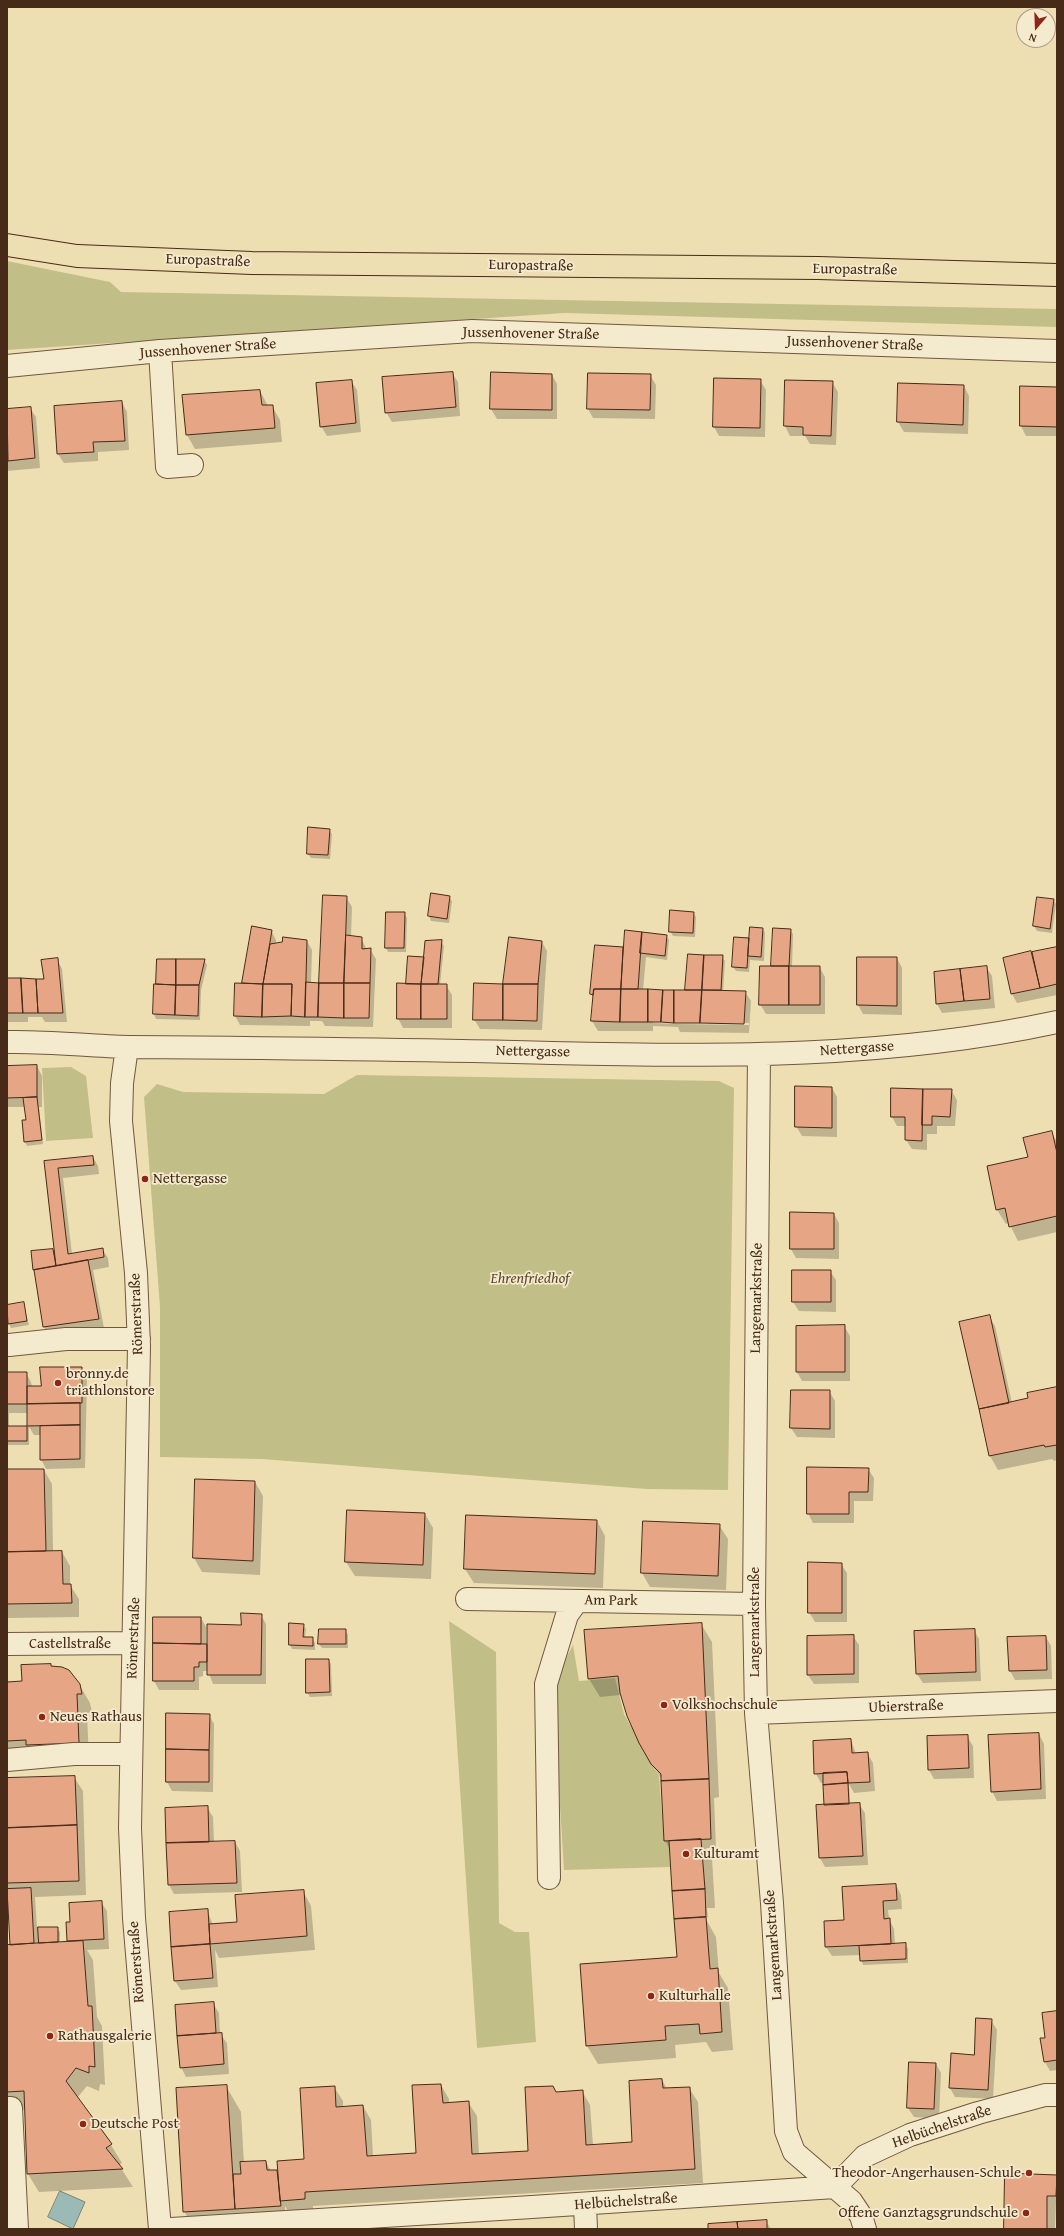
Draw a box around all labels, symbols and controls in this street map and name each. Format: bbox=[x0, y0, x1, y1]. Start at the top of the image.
north arrow bbox=[1016, 8, 1056, 48]
text: N bbox=[1026, 30, 1039, 47]
street label: Europastraße bbox=[165, 251, 251, 271]
street label: Europastraße bbox=[488, 256, 574, 276]
street label: Europastraße bbox=[812, 260, 898, 280]
street label: Jussenhovener Straße bbox=[463, 324, 599, 344]
street label: Jussenhovener Straße bbox=[786, 333, 924, 355]
street label: Jussenhovener Straße bbox=[139, 335, 277, 363]
street label: Nettergasse bbox=[819, 1037, 895, 1061]
street label: Nettergasse bbox=[496, 1042, 570, 1062]
place label: Nettergasse bbox=[153, 1170, 227, 1188]
marker: Nettergasse bbox=[140, 1174, 150, 1184]
street label: Langemarkstraße bbox=[747, 1243, 767, 1353]
park label: Ehrenfriedhof bbox=[491, 1270, 569, 1288]
street label: Römerstraße bbox=[127, 1273, 147, 1355]
place label: bronny.de triathlonstore bbox=[66, 1365, 155, 1400]
marker: bronny.de triathlonstore bbox=[53, 1378, 63, 1388]
street label: Langemarkstraße bbox=[746, 1567, 764, 1677]
street label: Am Park bbox=[584, 1592, 638, 1610]
street label: Römerstraße bbox=[124, 1597, 144, 1679]
street label: Castellstraße bbox=[29, 1635, 111, 1653]
place label: Volkshochschule bbox=[672, 1696, 777, 1714]
street label: Ubierstraße bbox=[868, 1697, 944, 1717]
marker: Volkshochschule bbox=[659, 1700, 669, 1710]
place label: Neues Rathaus bbox=[50, 1708, 142, 1726]
marker: Neues Rathaus bbox=[37, 1712, 47, 1722]
place label: Kulturamt bbox=[694, 1845, 759, 1863]
marker: Kulturamt bbox=[681, 1849, 691, 1859]
street label: Langemarkstraße bbox=[761, 1889, 787, 2001]
street label: Römerstraße bbox=[125, 1920, 149, 2004]
place label: Kulturhalle bbox=[659, 1987, 731, 2005]
marker: Kulturhalle bbox=[646, 1991, 656, 2001]
place label: Rathausgalerie bbox=[58, 2027, 152, 2045]
marker: Rathausgalerie bbox=[45, 2031, 55, 2041]
street label: Helbüchelstraße bbox=[890, 2102, 994, 2152]
place label: Deutsche Post bbox=[91, 2115, 179, 2133]
marker: Deutsche Post bbox=[78, 2119, 88, 2129]
place label: Theodor-Angerhausen-Schule bbox=[833, 2164, 1021, 2182]
marker: Theodor-Angerhausen-Schule bbox=[1024, 2168, 1034, 2178]
street label: Helbüchelstraße bbox=[574, 2189, 678, 2215]
place label: Offene Ganztagsgrundschule bbox=[838, 2204, 1018, 2222]
marker: Offene Ganztagsgrundschule bbox=[1021, 2208, 1031, 2218]

